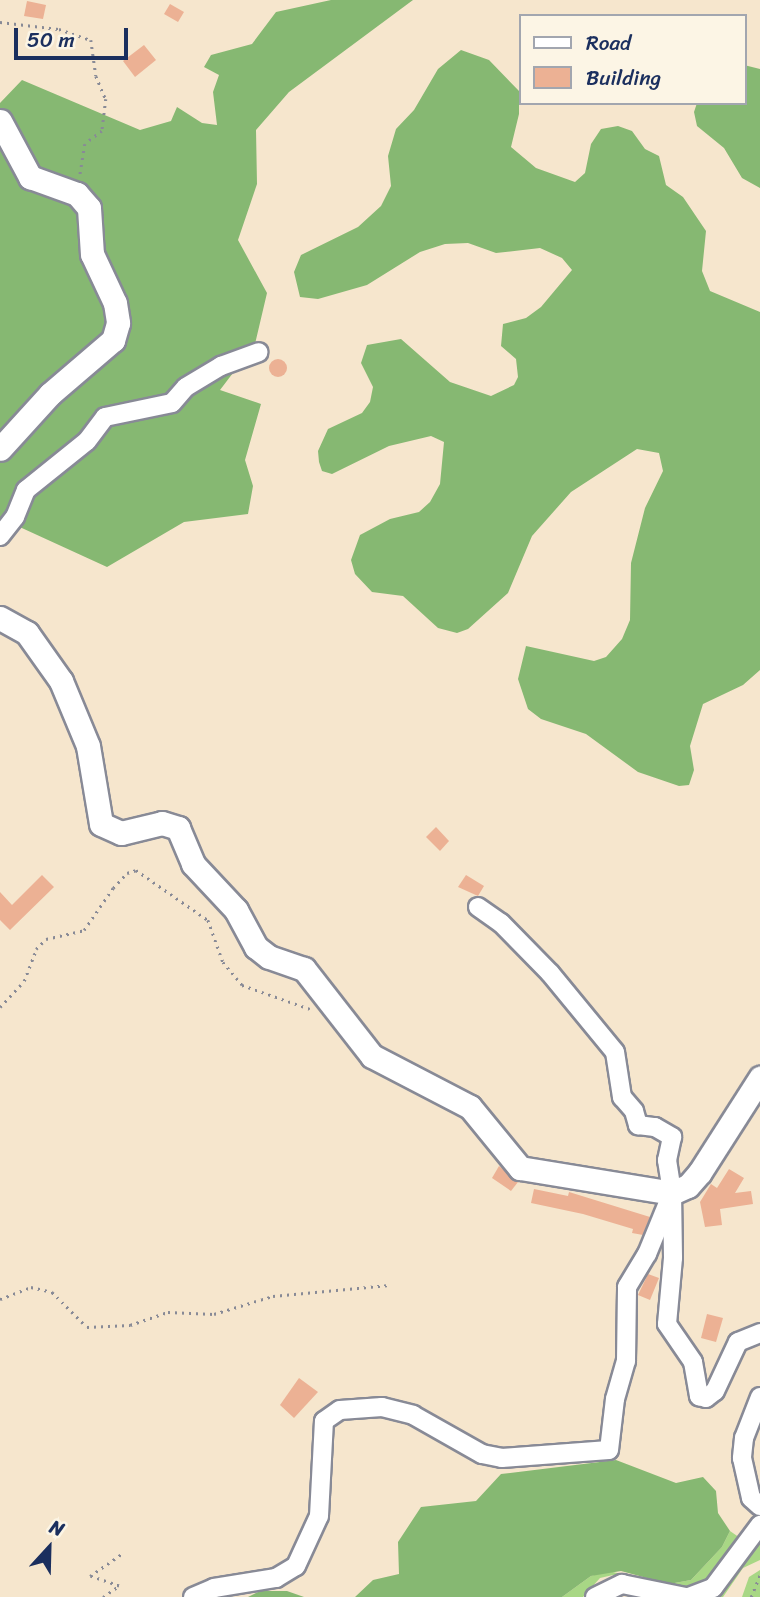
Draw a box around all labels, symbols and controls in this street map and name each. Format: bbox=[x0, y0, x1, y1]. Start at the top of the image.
scale bar bbox=[18, 14, 131, 58]
legend bbox=[518, 14, 746, 105]
text: 50 m bbox=[27, 21, 75, 59]
text: Road bbox=[586, 24, 631, 62]
text: Building bbox=[586, 59, 661, 97]
text: N bbox=[45, 1510, 69, 1546]
north arrow bbox=[14, 1513, 84, 1583]

